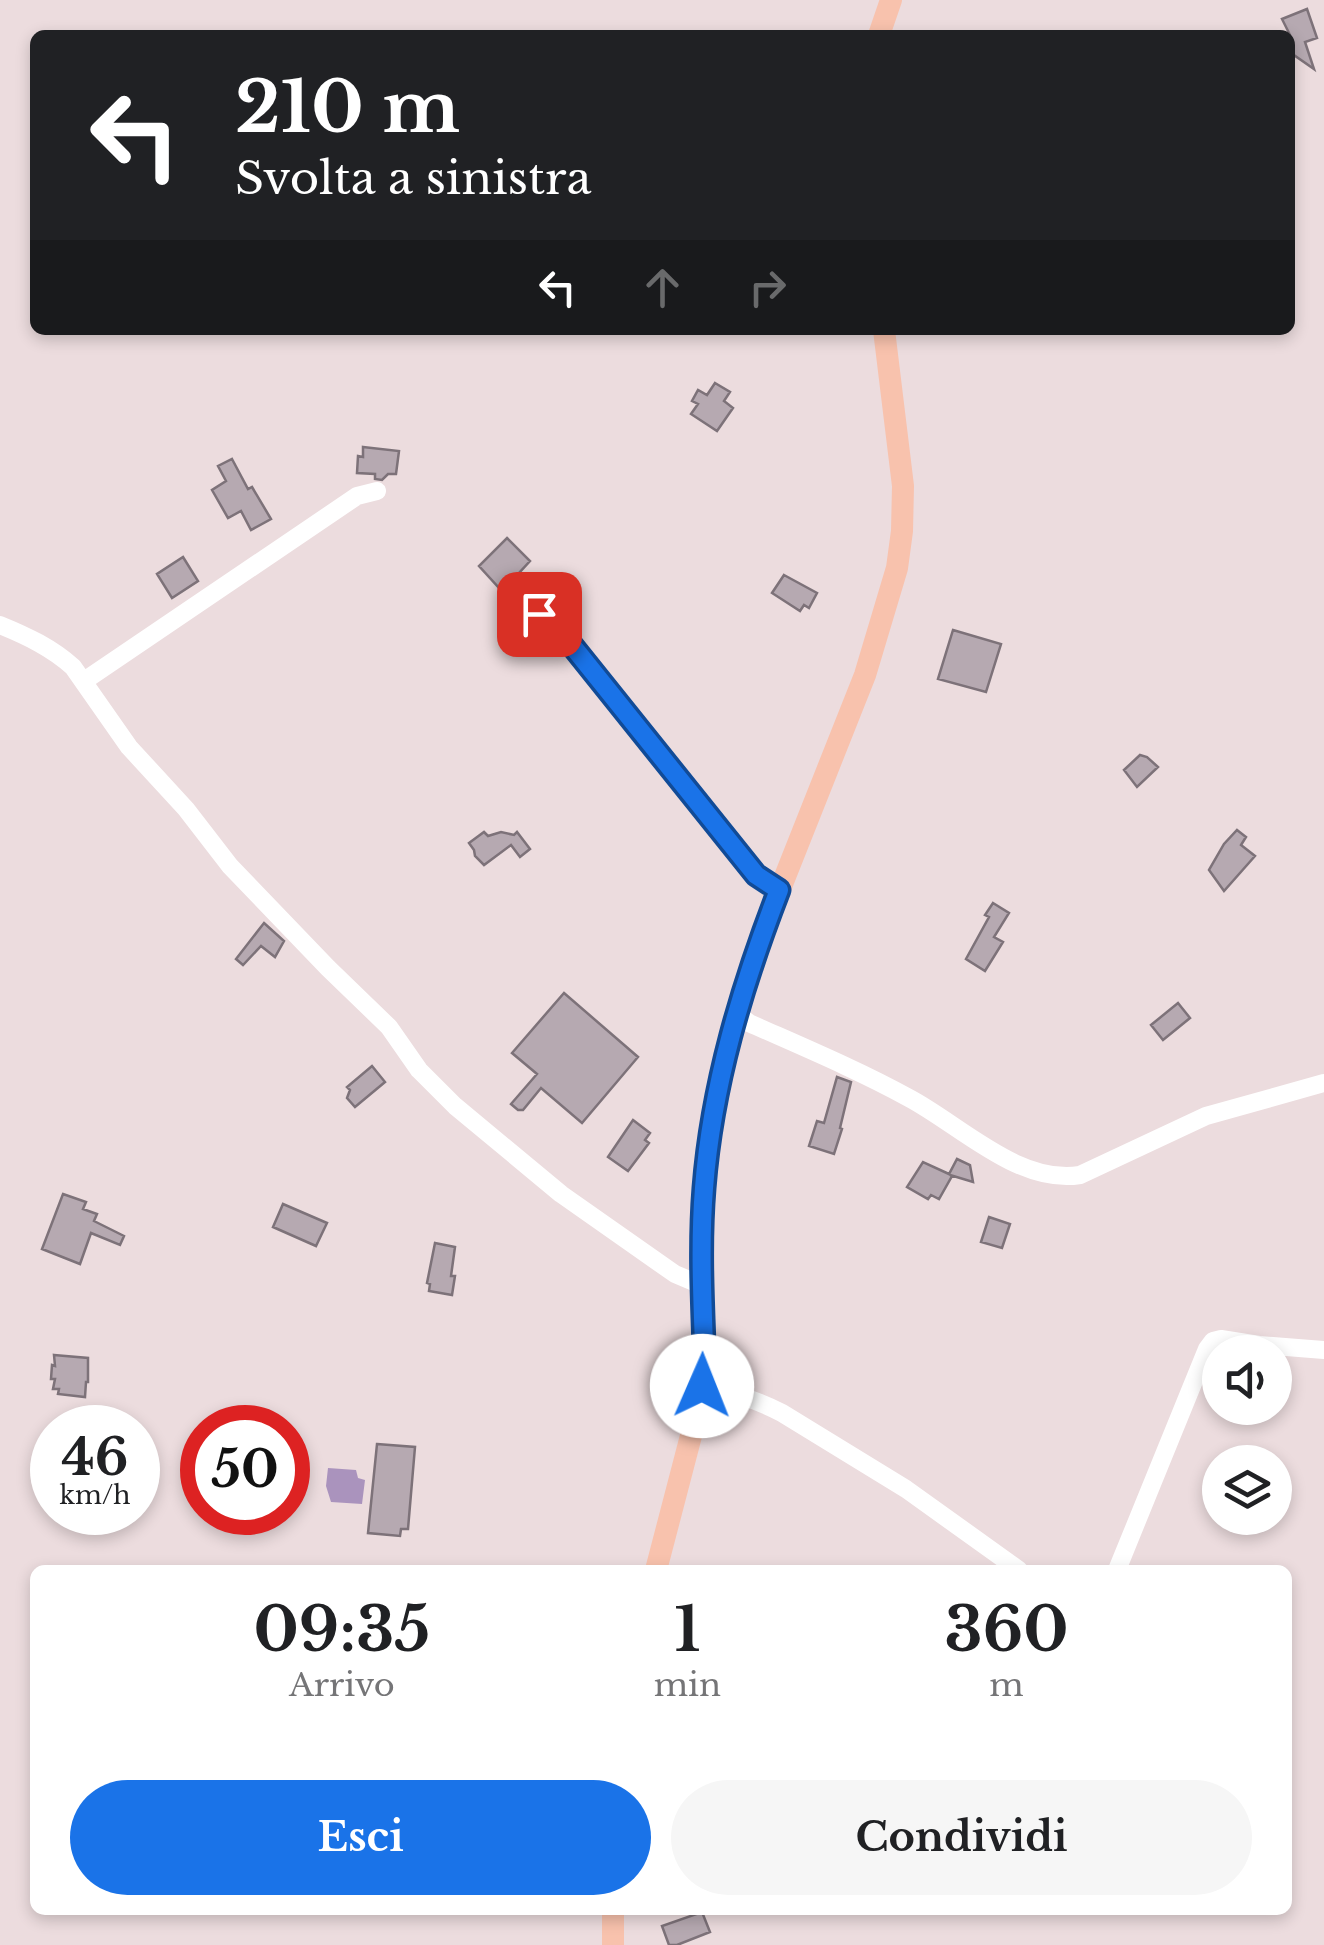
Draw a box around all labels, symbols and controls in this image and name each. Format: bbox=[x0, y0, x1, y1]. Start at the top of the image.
text: 210 m bbox=[235, 64, 460, 151]
icon: left bbox=[70, 70, 200, 200]
text: Svolta a sinistra bbox=[235, 150, 591, 206]
icon: left bbox=[530, 260, 585, 315]
icon: ahead bbox=[635, 260, 690, 315]
icon: right bbox=[740, 260, 795, 315]
pin bbox=[497, 572, 582, 657]
icon: arrive bbox=[512, 587, 567, 642]
position arrow bbox=[650, 1334, 754, 1438]
map controls bbox=[1202, 1335, 1292, 1535]
button: sound bbox=[1202, 1335, 1292, 1425]
speed limit sign: 50 bbox=[180, 1405, 310, 1535]
text: 46 bbox=[62, 1426, 128, 1489]
button: layers bbox=[1202, 1445, 1292, 1535]
text: km/h bbox=[60, 1480, 130, 1511]
text: 09:35 bbox=[254, 1593, 430, 1667]
text: 1 bbox=[674, 1593, 700, 1667]
text: 360 bbox=[945, 1593, 1068, 1667]
text: Arrivo bbox=[289, 1665, 395, 1705]
text: min bbox=[654, 1665, 721, 1705]
text: m bbox=[989, 1665, 1024, 1705]
button: Esci bbox=[70, 1780, 651, 1895]
button: Condividi bbox=[671, 1780, 1252, 1895]

